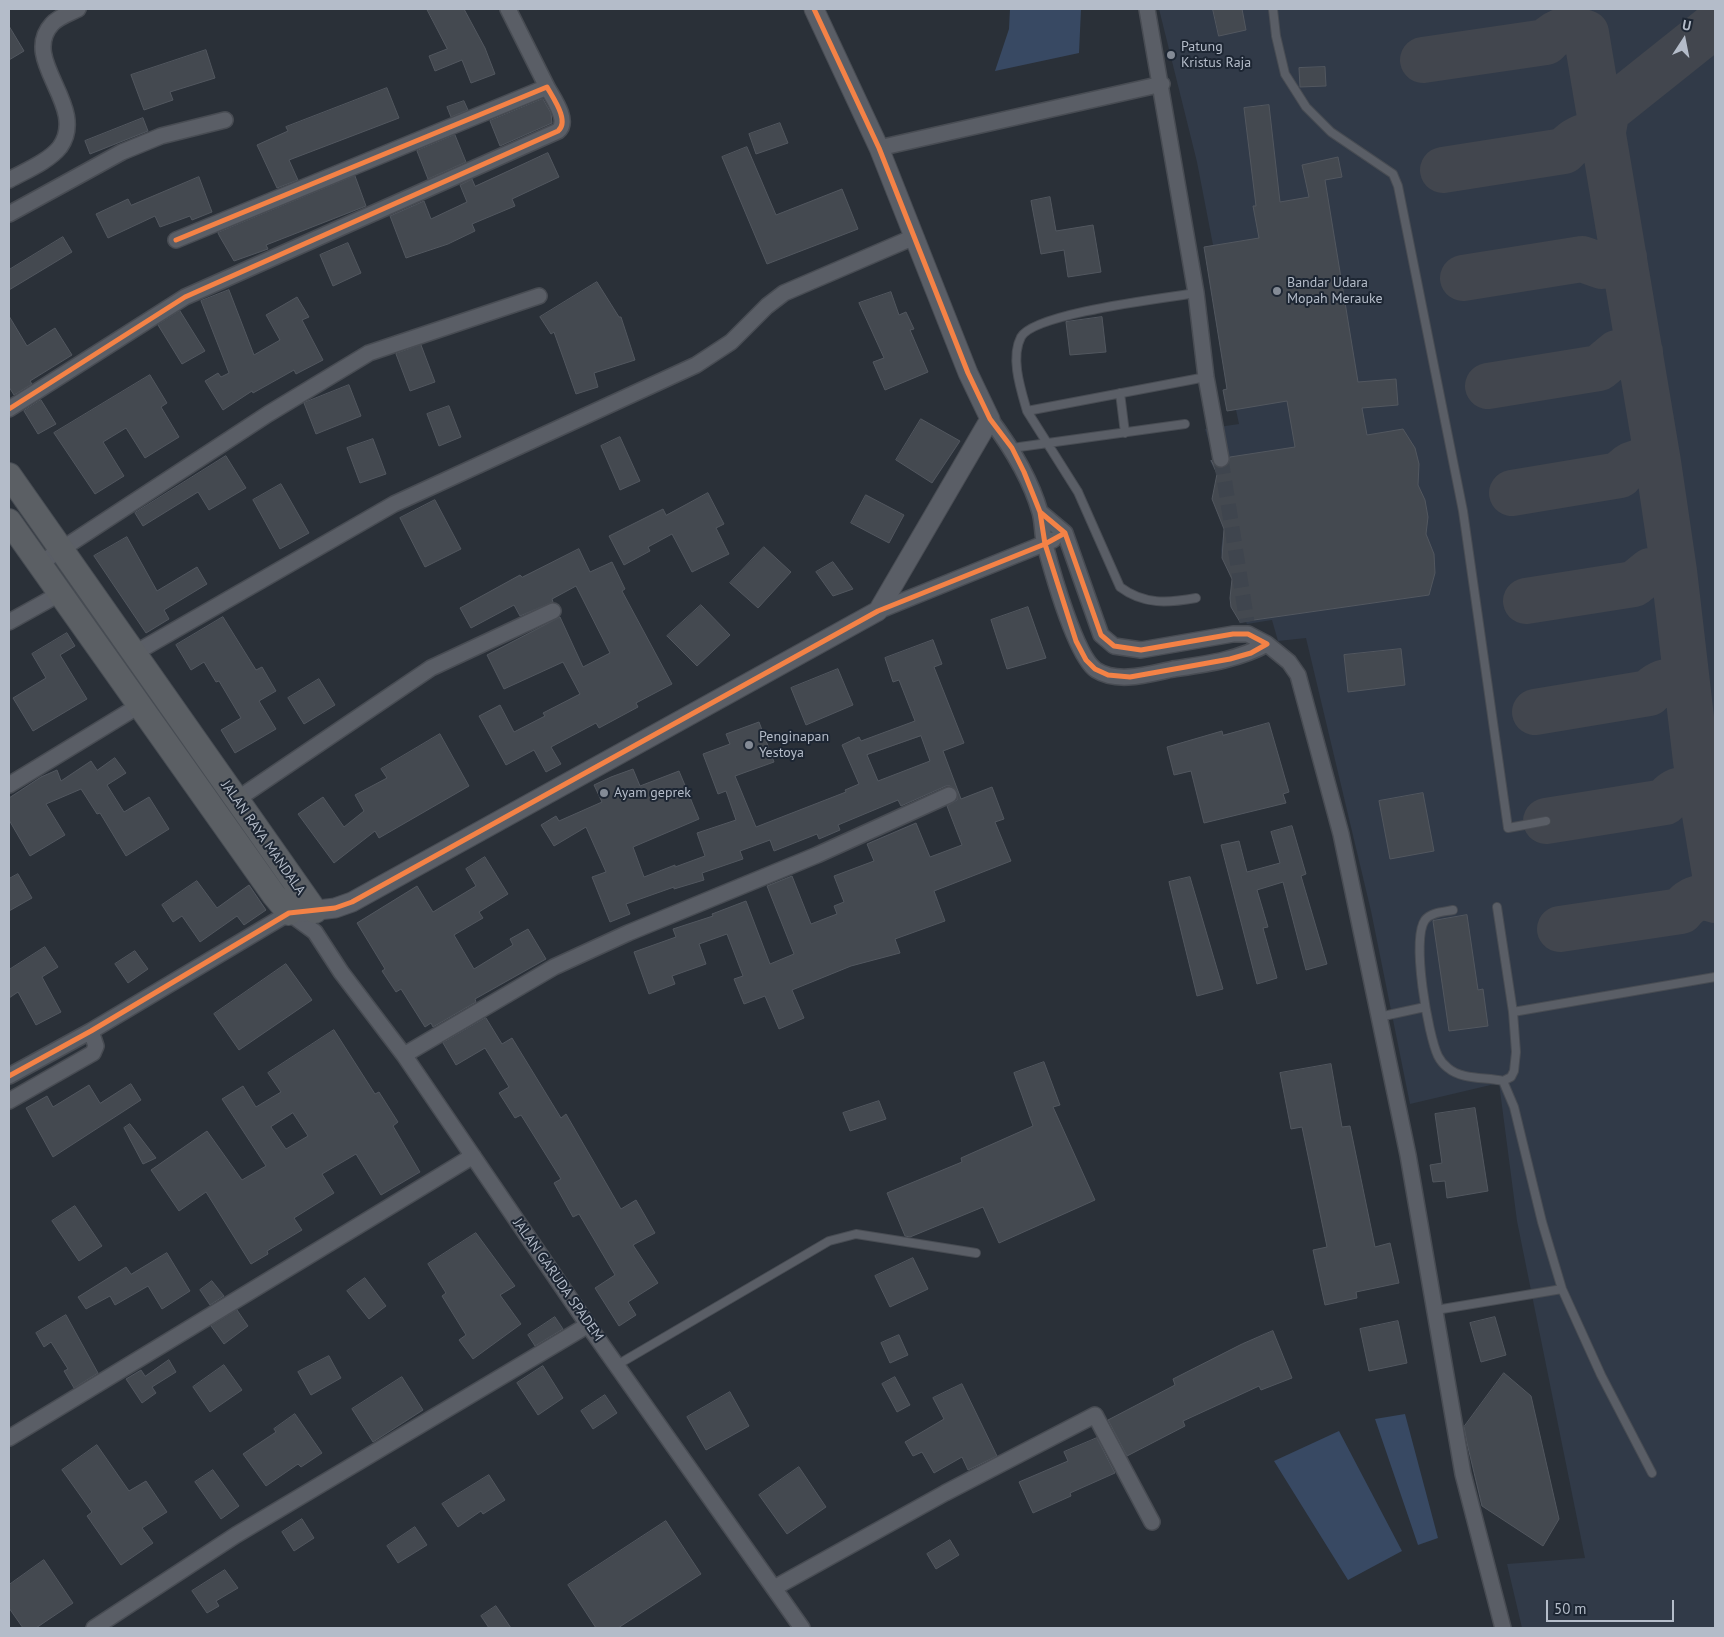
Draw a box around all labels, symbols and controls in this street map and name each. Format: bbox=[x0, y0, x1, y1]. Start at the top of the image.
north arrow bbox=[1659, 15, 1709, 65]
text: U bbox=[1681, 16, 1693, 35]
place label: Patung Kristus Raja bbox=[1181, 39, 1251, 72]
marker: Patung Kristus Raja bbox=[1165, 49, 1177, 61]
place label: Bandar Udara Mopah Merauke bbox=[1287, 275, 1383, 308]
marker: Bandar Udara Mopah Merauke bbox=[1271, 285, 1283, 297]
place label: Penginapan Yestoya bbox=[759, 729, 829, 762]
marker: Penginapan Yestoya bbox=[743, 739, 755, 751]
street label: JALAN RAYA MANDALA bbox=[217, 777, 309, 899]
place label: Ayam geprek bbox=[614, 785, 691, 801]
marker: Ayam geprek bbox=[598, 787, 610, 799]
street label: JALAN GARUDA SPADEM bbox=[509, 1215, 607, 1345]
scale bar bbox=[1549, 1590, 1676, 1622]
text: 50 m bbox=[1554, 1599, 1587, 1618]

